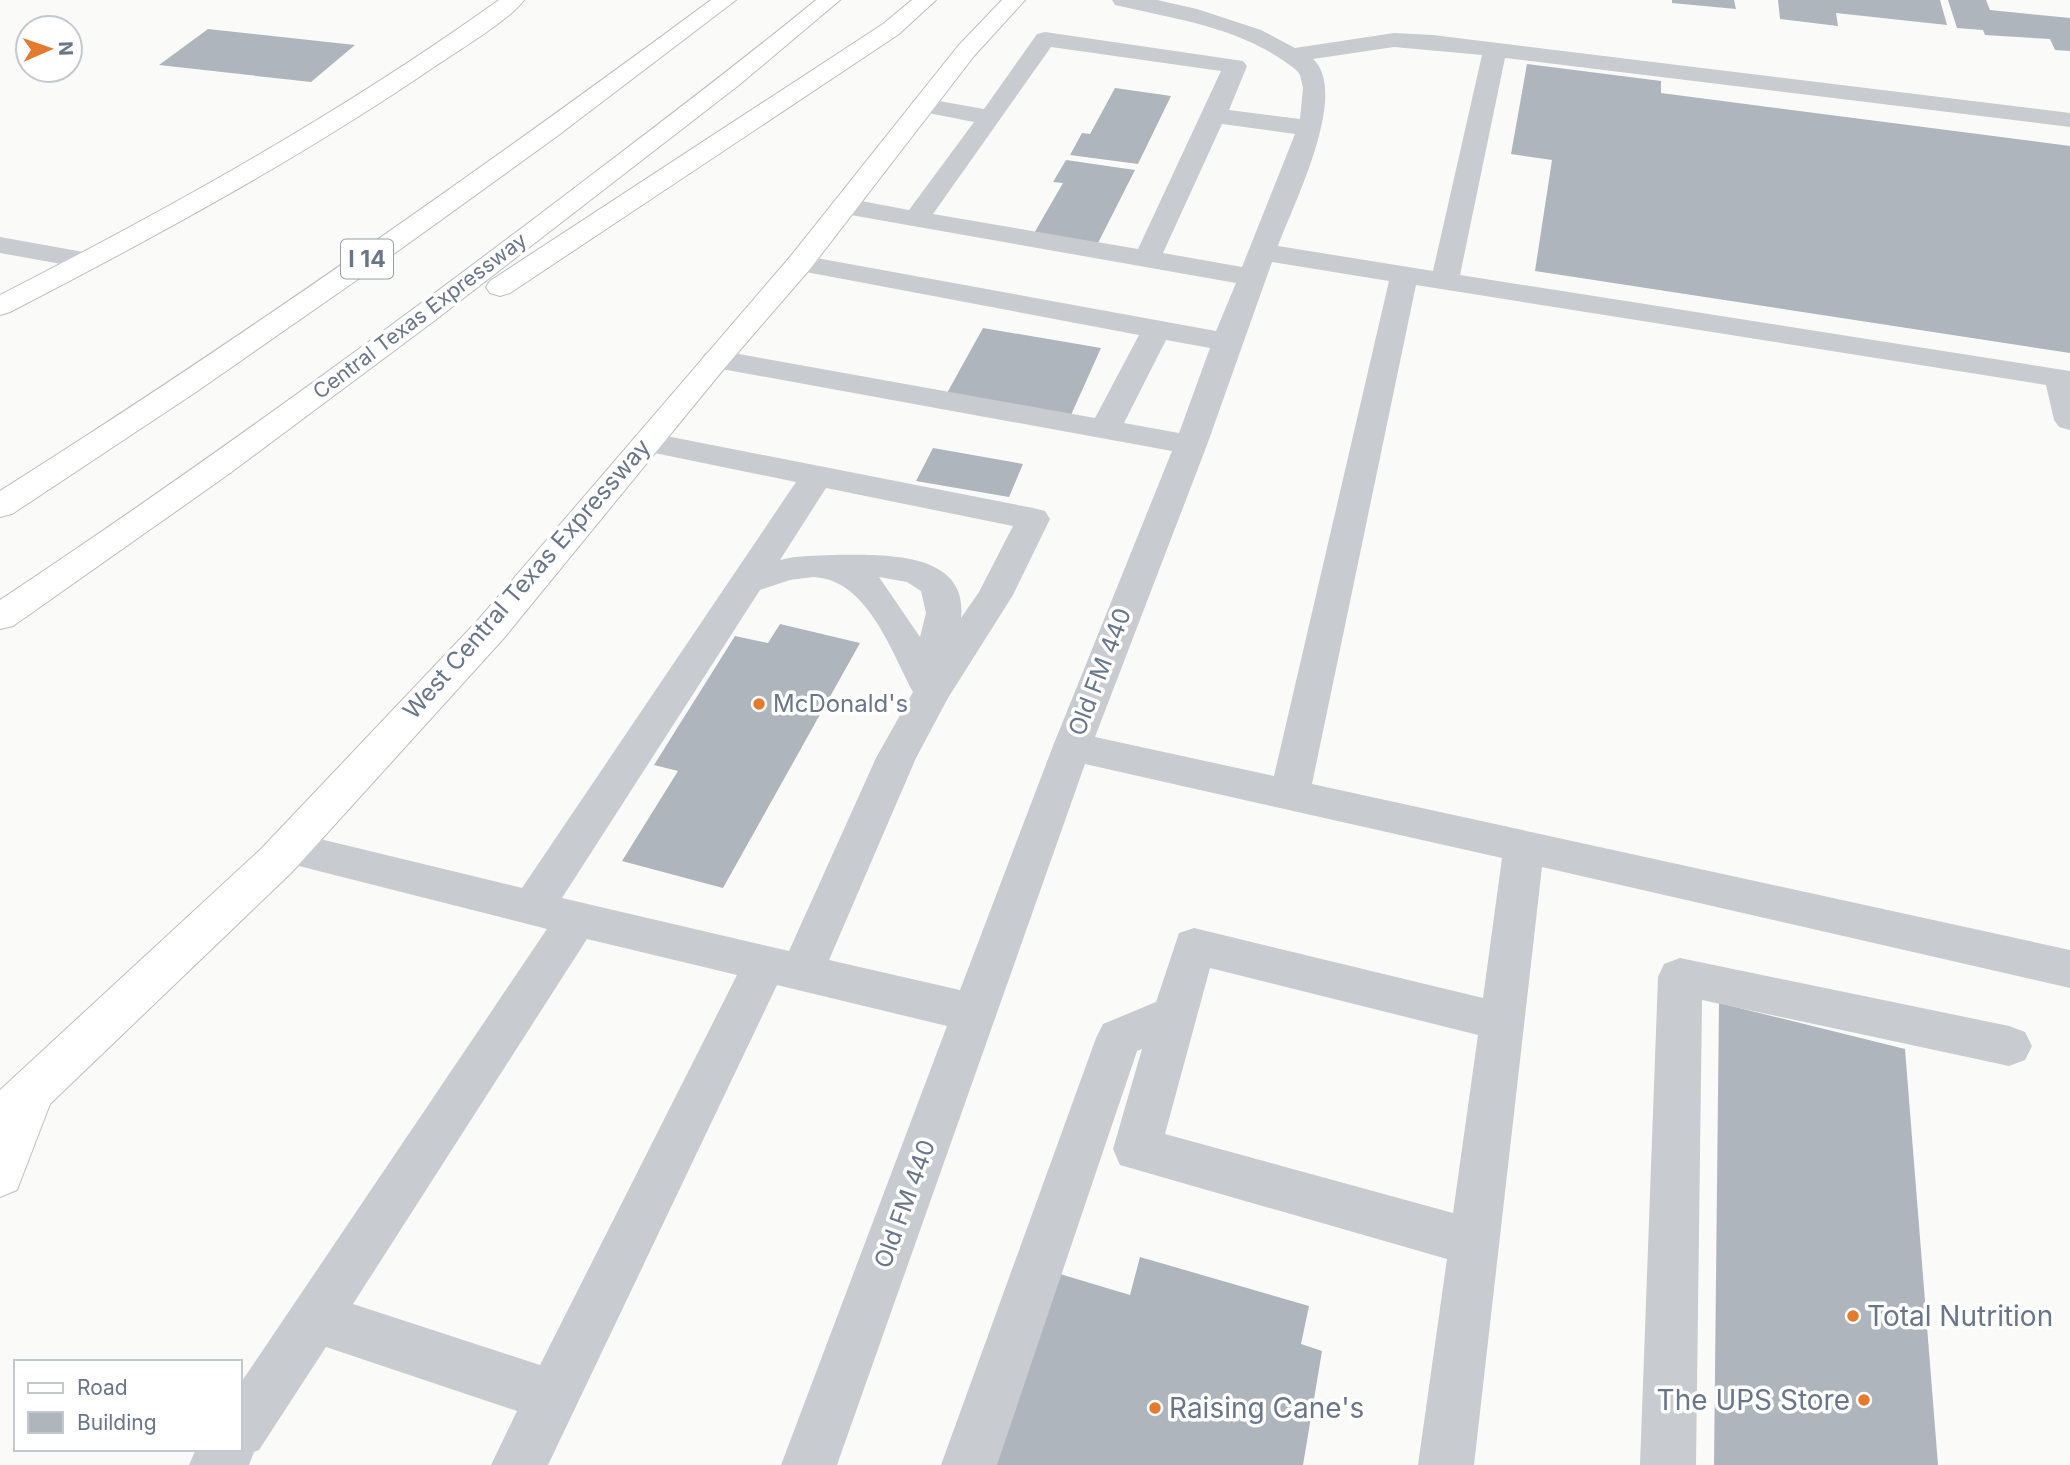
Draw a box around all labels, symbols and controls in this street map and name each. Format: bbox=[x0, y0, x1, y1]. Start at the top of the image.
north arrow bbox=[14, 14, 84, 84]
text: N bbox=[54, 41, 77, 56]
street label: Central Texas Expressway bbox=[308, 227, 532, 404]
road number: I 14 bbox=[341, 240, 393, 278]
street label: West Central Texas Expressway bbox=[397, 433, 656, 725]
street label: Old FM 440 bbox=[1062, 604, 1137, 740]
place label: McDonald's bbox=[773, 689, 908, 718]
marker: McDonald's bbox=[751, 696, 767, 712]
street label: Old FM 440 bbox=[868, 1136, 941, 1272]
place label: Total Nutrition bbox=[1867, 1299, 2053, 1333]
marker: Total Nutrition bbox=[1845, 1308, 1861, 1324]
legend bbox=[14, 1360, 242, 1451]
text: Road bbox=[77, 1375, 128, 1400]
place label: The UPS Store bbox=[1657, 1383, 1850, 1417]
place label: Raising Cane's bbox=[1169, 1391, 1364, 1425]
marker: The UPS Store bbox=[1856, 1392, 1872, 1408]
marker: Raising Cane's bbox=[1147, 1400, 1163, 1416]
text: Building bbox=[77, 1410, 157, 1435]

